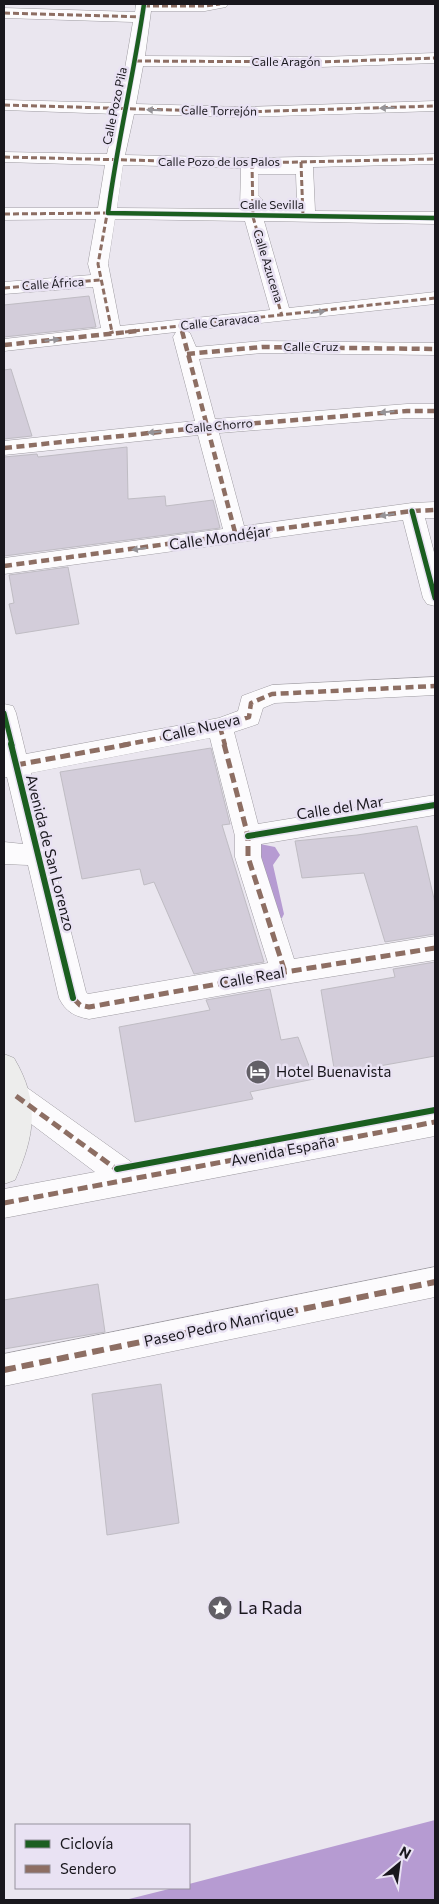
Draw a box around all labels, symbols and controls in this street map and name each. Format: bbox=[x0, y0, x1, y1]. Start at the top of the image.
street label: Calle Aragón bbox=[252, 54, 320, 68]
street label: Calle Pozo Pila bbox=[99, 66, 129, 146]
street label: Calle Torrejón bbox=[181, 102, 257, 118]
one-way arrow bbox=[378, 104, 394, 112]
one-way arrow bbox=[146, 106, 162, 114]
street label: Calle Pozo de los Palos bbox=[158, 154, 280, 168]
street label: Calle Sevilla bbox=[240, 197, 304, 211]
street label: Calle Azucena bbox=[251, 228, 287, 304]
street label: Calle África bbox=[21, 274, 84, 292]
one-way arrow bbox=[311, 308, 327, 316]
street label: Calle Caravaca bbox=[180, 310, 260, 332]
one-way arrow bbox=[45, 336, 61, 344]
street label: Calle Cruz bbox=[284, 339, 338, 353]
one-way arrow bbox=[378, 408, 394, 416]
street label: Calle Chorro bbox=[184, 415, 253, 435]
one-way arrow bbox=[147, 429, 163, 437]
one-way arrow bbox=[378, 511, 394, 519]
street label: Calle Mondéjar bbox=[168, 521, 272, 553]
one-way arrow bbox=[131, 545, 147, 553]
street label: Calle Nueva bbox=[160, 709, 241, 745]
street label: Avenida de San Lorenzo bbox=[23, 773, 79, 933]
street label: Calle del Mar bbox=[295, 791, 385, 823]
street label: Calle Real bbox=[218, 962, 286, 992]
hotel icon: Hotel Buenavista bbox=[245, 1059, 271, 1085]
place label: Hotel Buenavista bbox=[276, 1062, 391, 1080]
street label: Avenida España bbox=[229, 1131, 336, 1169]
street label: Paseo Pedro Manrique bbox=[142, 1300, 295, 1350]
place icon: La Rada bbox=[207, 1595, 233, 1621]
place label: La Rada bbox=[238, 1596, 302, 1618]
legend bbox=[15, 1824, 190, 1889]
text: Ciclovía bbox=[60, 1834, 113, 1852]
north arrow bbox=[374, 1839, 424, 1889]
text: N bbox=[397, 1842, 414, 1862]
text: Sendero bbox=[60, 1859, 117, 1877]

